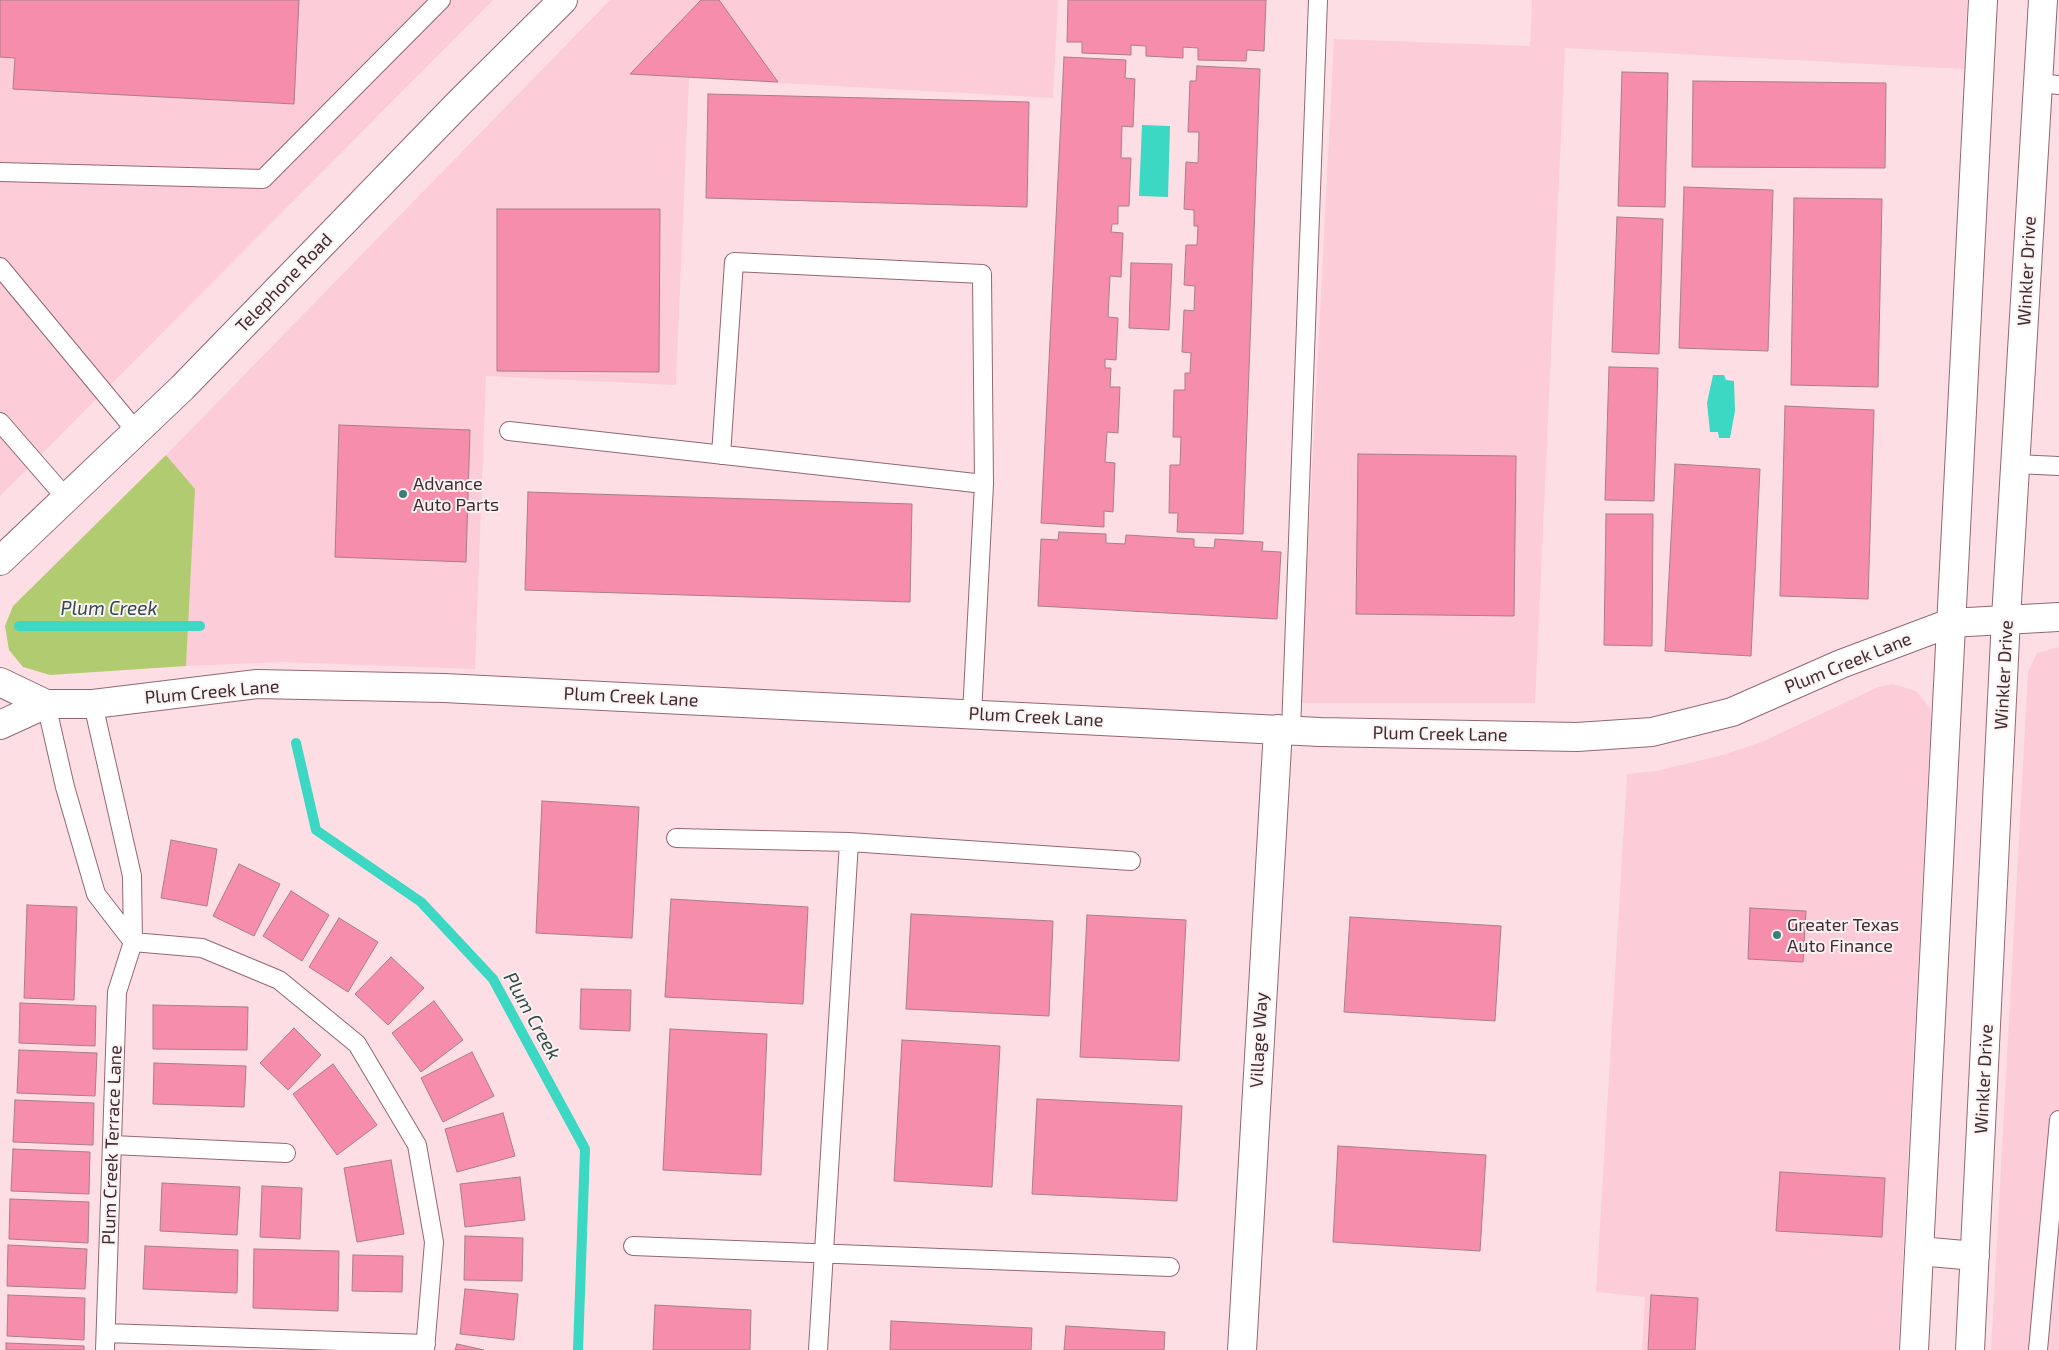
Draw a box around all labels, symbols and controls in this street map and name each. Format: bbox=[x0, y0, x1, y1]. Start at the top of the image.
street label: Winkler Drive bbox=[2013, 215, 2041, 327]
street label: Telephone Road bbox=[231, 229, 337, 337]
place label: Advance Auto Parts bbox=[413, 473, 499, 516]
marker: Advance Auto Parts bbox=[397, 488, 409, 500]
water label: Plum Creek bbox=[61, 598, 157, 620]
street label: Winkler Drive bbox=[1990, 619, 2018, 731]
street label: Plum Creek Lane bbox=[1781, 628, 1915, 698]
street label: Plum Creek Lane bbox=[144, 675, 280, 709]
street label: Plum Creek Lane bbox=[563, 683, 699, 711]
street label: Plum Creek Lane bbox=[968, 703, 1104, 731]
street label: Plum Creek Lane bbox=[1372, 722, 1508, 746]
place label: Greater Texas Auto Finance bbox=[1787, 914, 1899, 956]
marker: Greater Texas Auto Finance bbox=[1771, 929, 1783, 941]
water label: Plum Creek bbox=[499, 968, 565, 1064]
street label: Village Way bbox=[1246, 992, 1272, 1088]
street label: Winkler Drive bbox=[1970, 1023, 1998, 1135]
street label: Plum Creek Terrace Lane bbox=[98, 1045, 126, 1245]

